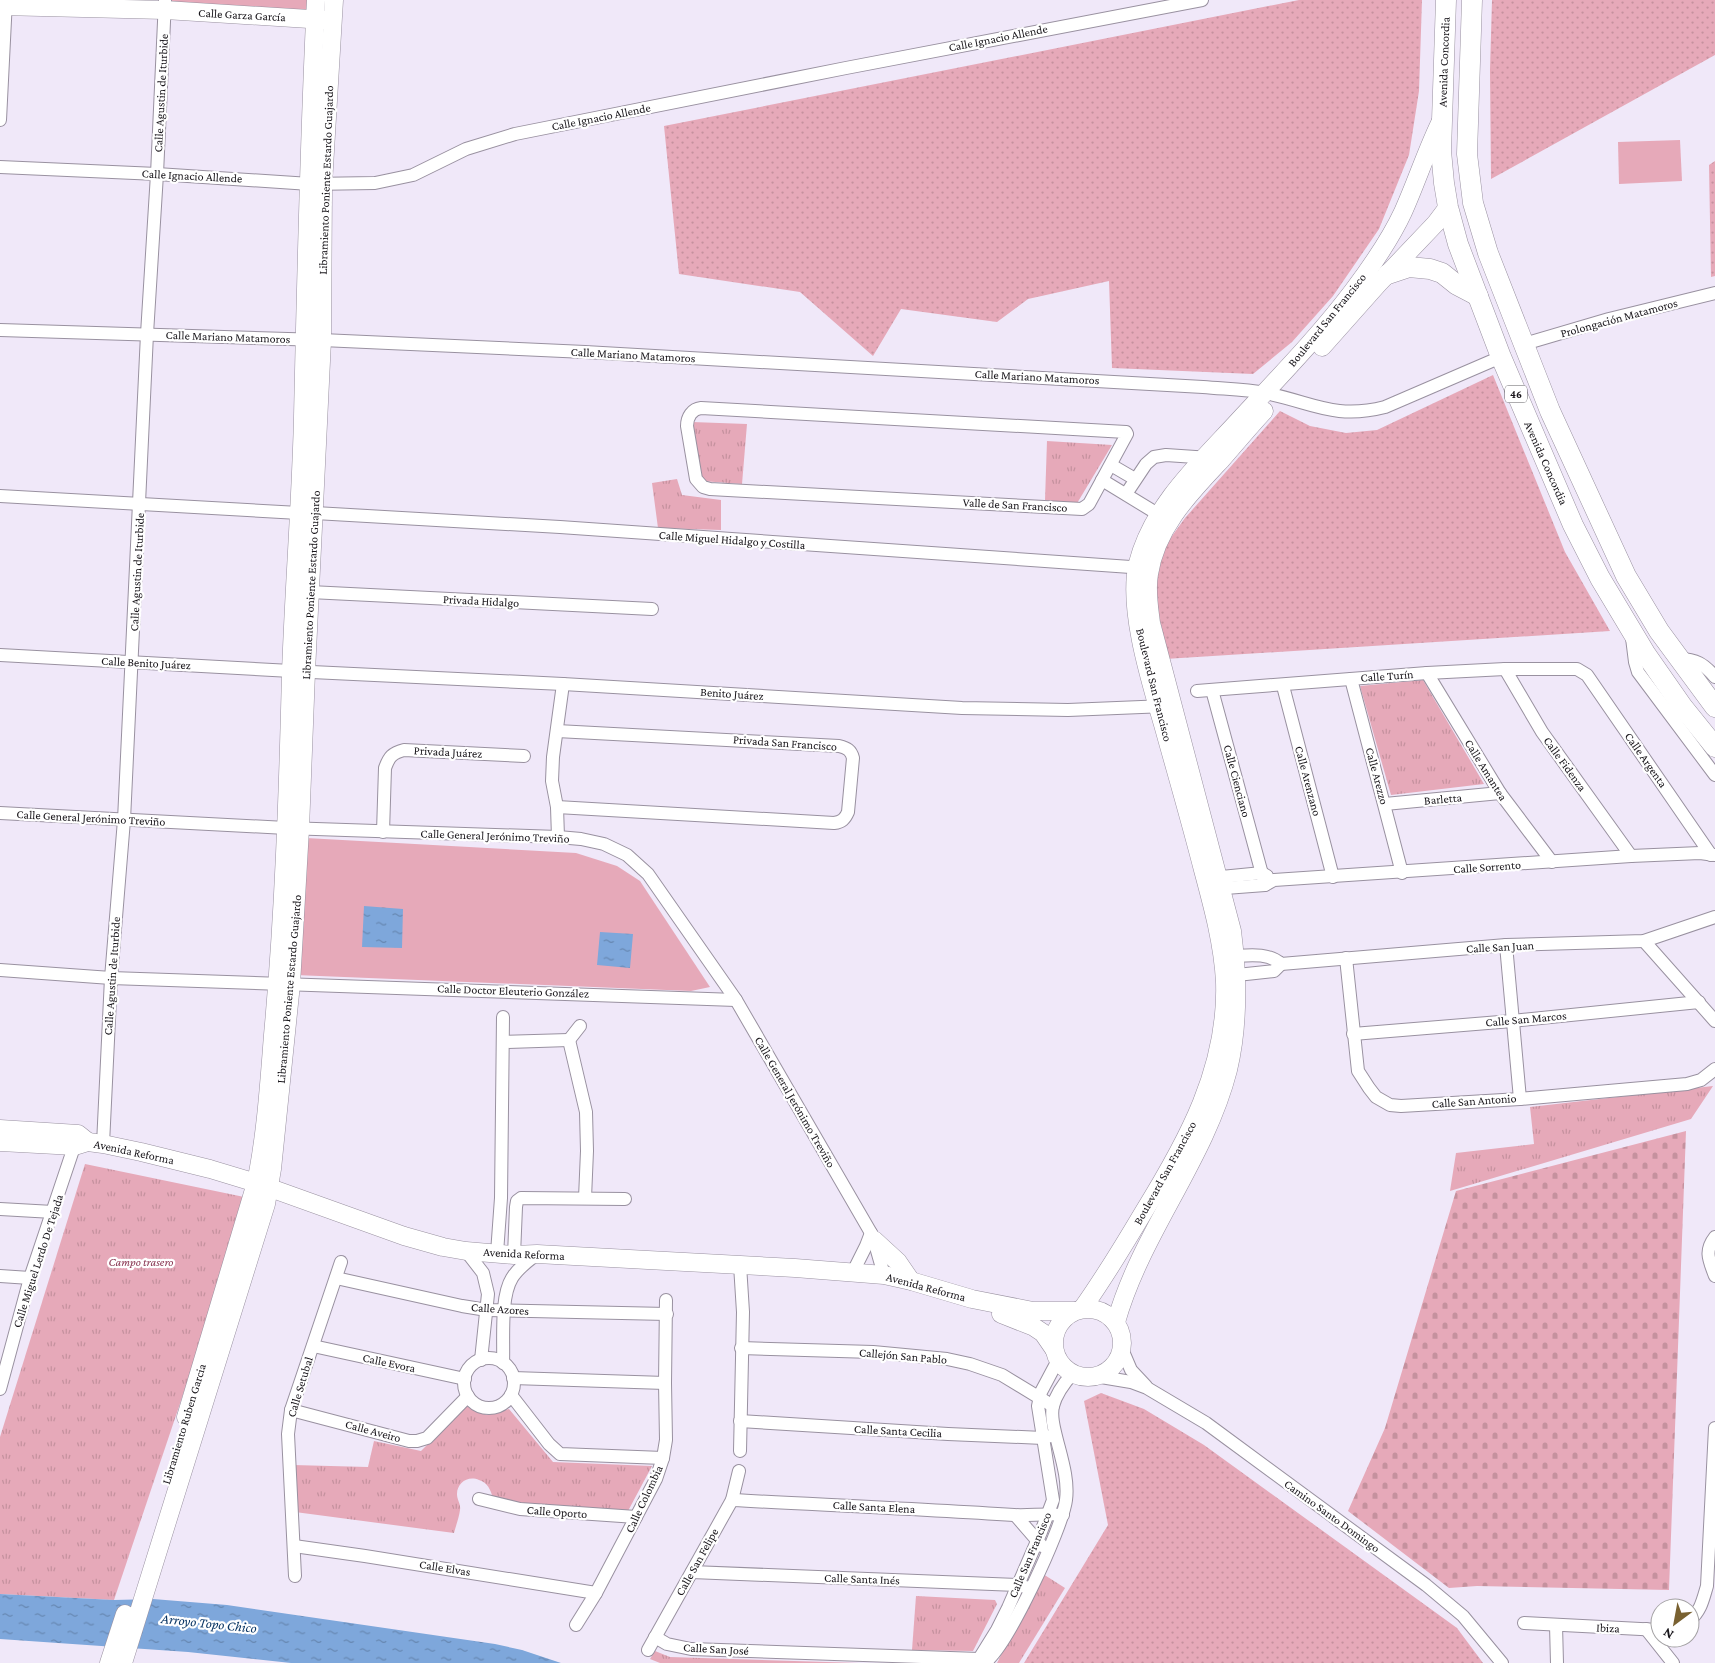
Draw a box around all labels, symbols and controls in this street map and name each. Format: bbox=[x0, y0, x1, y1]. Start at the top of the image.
street label: Calle Garza García bbox=[198, 6, 286, 24]
street label: Avenida Concordia bbox=[1435, 16, 1453, 107]
street label: Calle Ignacio Allende bbox=[947, 22, 1049, 54]
street label: Calle Agustin de Iturbide bbox=[151, 33, 171, 153]
street label: Libramiento Poniente Estardo Guajardo bbox=[316, 85, 336, 275]
street label: Calle Ignacio Allende bbox=[550, 101, 652, 133]
street label: Calle Ignacio Allende bbox=[141, 166, 243, 186]
street label: Boulevard San Francisco bbox=[1285, 270, 1369, 370]
street label: Prolongación Matamoros bbox=[1559, 296, 1679, 340]
street label: Calle Mariano Matamoros bbox=[165, 328, 291, 346]
street label: Calle Mariano Matamoros bbox=[570, 345, 696, 365]
street label: Calle Mariano Matamoros bbox=[974, 367, 1100, 387]
road number: 46 bbox=[1505, 386, 1527, 402]
street label: Avenida Concordia bbox=[1521, 419, 1571, 507]
street label: Libramiento Poniente Estardo Guajardo bbox=[299, 490, 323, 680]
street label: Valle de San Francisco bbox=[962, 495, 1068, 515]
street label: Calle Agustin de Iturbide bbox=[127, 512, 147, 632]
street label: Calle Miguel Hidalgo y Costilla bbox=[658, 528, 806, 552]
street label: Privada Hidalgo bbox=[443, 592, 520, 610]
street label: Boulevard San Francisco bbox=[1133, 627, 1175, 743]
street label: Calle Benito Juárez bbox=[101, 654, 191, 672]
street label: Calle Turín bbox=[1360, 667, 1415, 685]
street label: Benito Juárez bbox=[700, 685, 764, 703]
street label: Calle Argenta bbox=[1622, 730, 1670, 791]
street label: Privada San Francisco bbox=[733, 732, 837, 754]
street label: Calle Fidenza bbox=[1541, 734, 1590, 794]
street label: Calle Amantea bbox=[1462, 737, 1511, 804]
street label: Privada Juárez bbox=[413, 743, 483, 761]
street label: Calle Cienciano bbox=[1221, 743, 1253, 819]
street label: Calle Arenzano bbox=[1292, 744, 1324, 818]
street label: Calle Arezzo bbox=[1363, 746, 1391, 806]
street label: Barletta bbox=[1423, 790, 1463, 808]
street label: Calle General Jerónimo Treviño bbox=[16, 807, 166, 829]
street label: Calle General Jerónimo Treviño bbox=[420, 826, 570, 846]
street label: Calle Sorrento bbox=[1453, 858, 1521, 876]
street label: Libramiento Poniente Estardo Guajardo bbox=[274, 894, 304, 1084]
street label: Calle Agustin de Iturbide bbox=[101, 916, 123, 1036]
street label: Calle San Juan bbox=[1466, 938, 1535, 956]
street label: Calle Doctor Eleuterio González bbox=[437, 981, 589, 1001]
street label: Calle San Marcos bbox=[1485, 1008, 1567, 1030]
street label: Calle General Jerónimo Treviño bbox=[752, 1034, 838, 1170]
street label: Calle San Antonio bbox=[1431, 1091, 1517, 1111]
street label: Boulevard San Francisco bbox=[1131, 1119, 1199, 1227]
street label: Avenida Reforma bbox=[93, 1137, 176, 1167]
street label: Calle Miguel Lerdo De Tejada bbox=[10, 1192, 66, 1329]
street label: Avenida Reforma bbox=[483, 1245, 566, 1263]
park label: Campo trasero bbox=[108, 1255, 174, 1269]
street label: Avenida Reforma bbox=[885, 1270, 968, 1304]
street label: Calle Azores bbox=[470, 1300, 530, 1318]
street label: Callejón San Pablo bbox=[858, 1345, 948, 1367]
street label: Calle Evora bbox=[361, 1351, 417, 1376]
street label: Calle Setubal bbox=[284, 1355, 316, 1419]
street label: Libramiento Ruben Garcia bbox=[159, 1362, 209, 1486]
street label: Calle Aveiro bbox=[344, 1417, 402, 1445]
street label: Calle Santa Cecilia bbox=[854, 1422, 943, 1440]
street label: Calle Colombia bbox=[622, 1463, 666, 1535]
street label: Camino Santo Domingo bbox=[1282, 1477, 1383, 1555]
street label: Calle Santa Elena bbox=[832, 1498, 916, 1516]
street label: Calle Oporto bbox=[526, 1503, 588, 1521]
street label: Calle San Francisco bbox=[1006, 1510, 1054, 1600]
street label: Calle San Felipe bbox=[673, 1526, 721, 1598]
street label: Calle Elvas bbox=[418, 1557, 472, 1579]
street label: Calle Santa Inés bbox=[824, 1571, 900, 1587]
north arrow bbox=[1650, 1598, 1700, 1648]
water label: Arroyo Topo Chico bbox=[160, 1610, 258, 1636]
street label: Ibiza bbox=[1596, 1620, 1621, 1636]
text: N bbox=[1659, 1624, 1676, 1643]
street label: Calle San José bbox=[683, 1640, 749, 1658]

